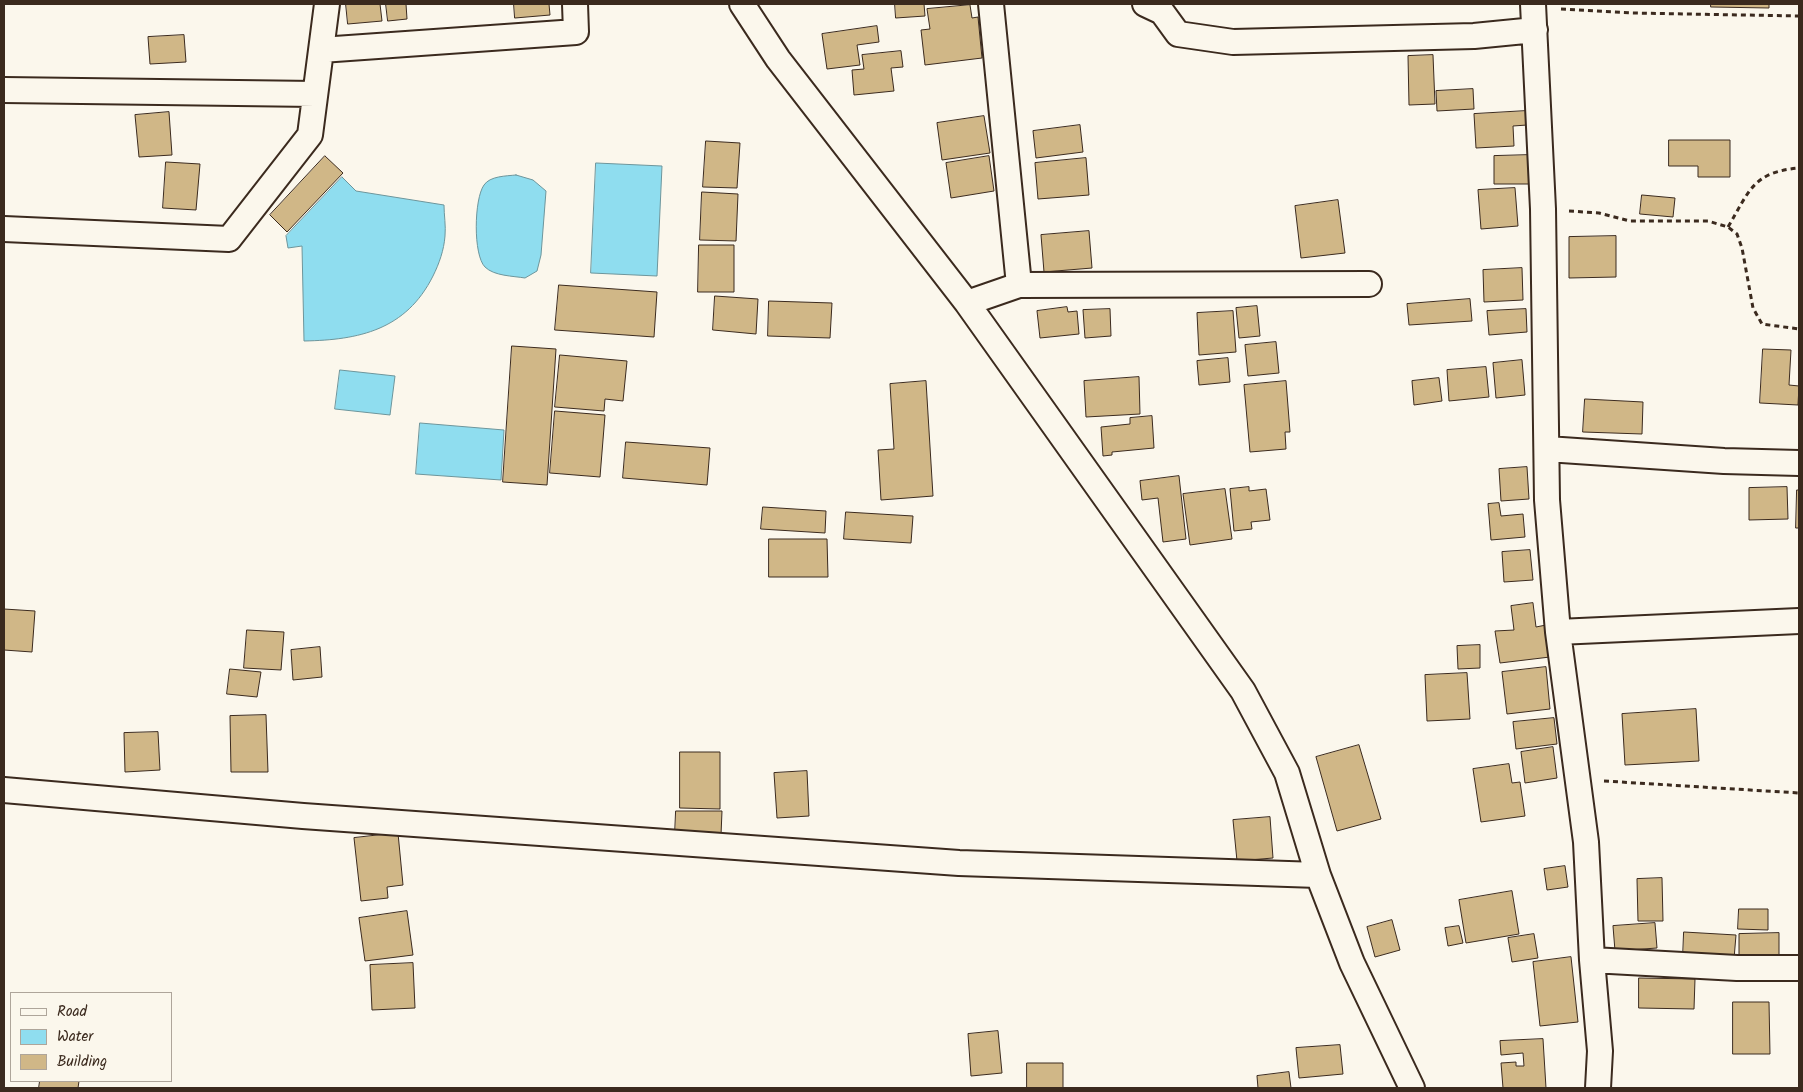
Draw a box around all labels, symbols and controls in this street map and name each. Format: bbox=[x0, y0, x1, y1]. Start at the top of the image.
legend bbox=[10, 992, 172, 1082]
text: Road bbox=[57, 1000, 87, 1024]
text: Water bbox=[57, 1025, 93, 1049]
text: Building bbox=[57, 1050, 107, 1074]

